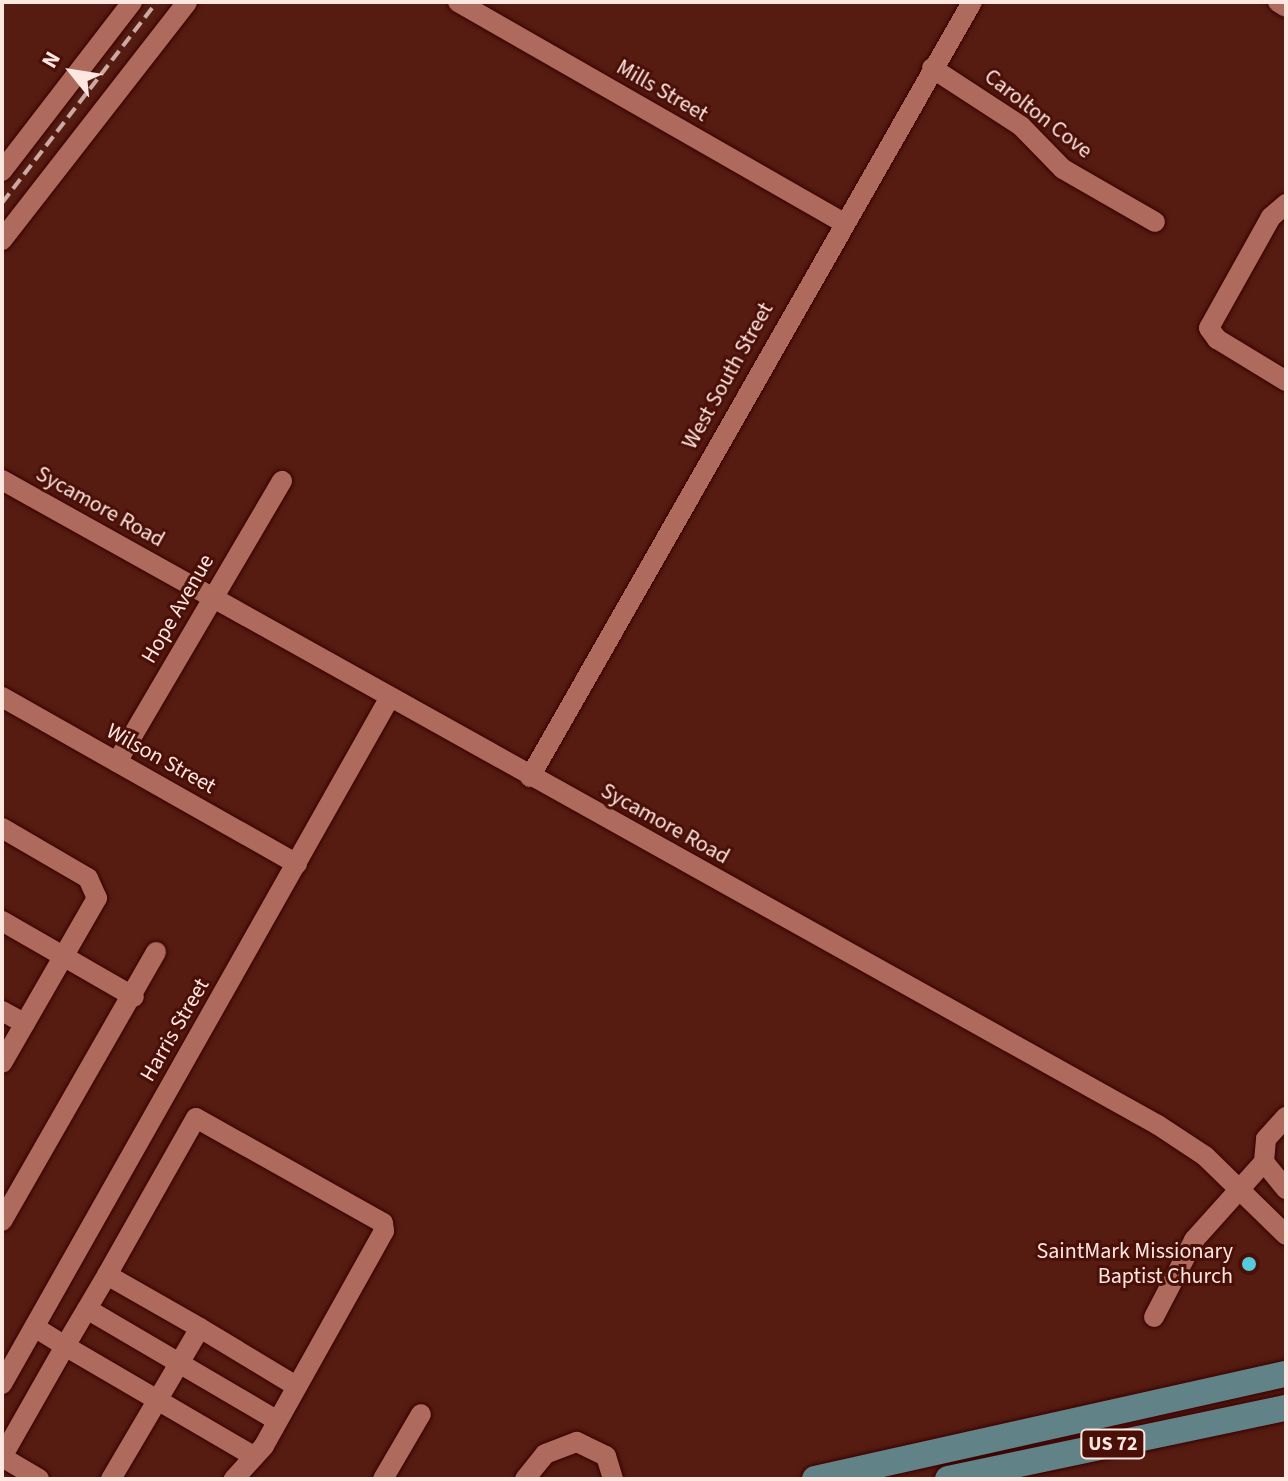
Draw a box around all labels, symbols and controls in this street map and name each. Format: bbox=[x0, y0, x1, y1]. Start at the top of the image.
north arrow bbox=[32, 32, 112, 112]
text: N bbox=[34, 46, 69, 74]
street label: Mills Street bbox=[612, 54, 712, 128]
street label: Carolton Cove bbox=[979, 64, 1097, 164]
street label: West South Street bbox=[677, 298, 779, 454]
street label: Sycamore Road bbox=[31, 461, 169, 553]
street label: Hope Avenue bbox=[136, 550, 220, 668]
street label: Wilson Street bbox=[102, 718, 220, 800]
street label: Sycamore Road bbox=[596, 778, 734, 870]
street label: Harris Street bbox=[135, 974, 215, 1086]
place label: SaintMark Missionary Baptist Church bbox=[1037, 1238, 1233, 1290]
marker: SaintMark Missionary Baptist Church bbox=[1240, 1255, 1258, 1273]
road number: US 72 bbox=[1079, 1428, 1147, 1460]

